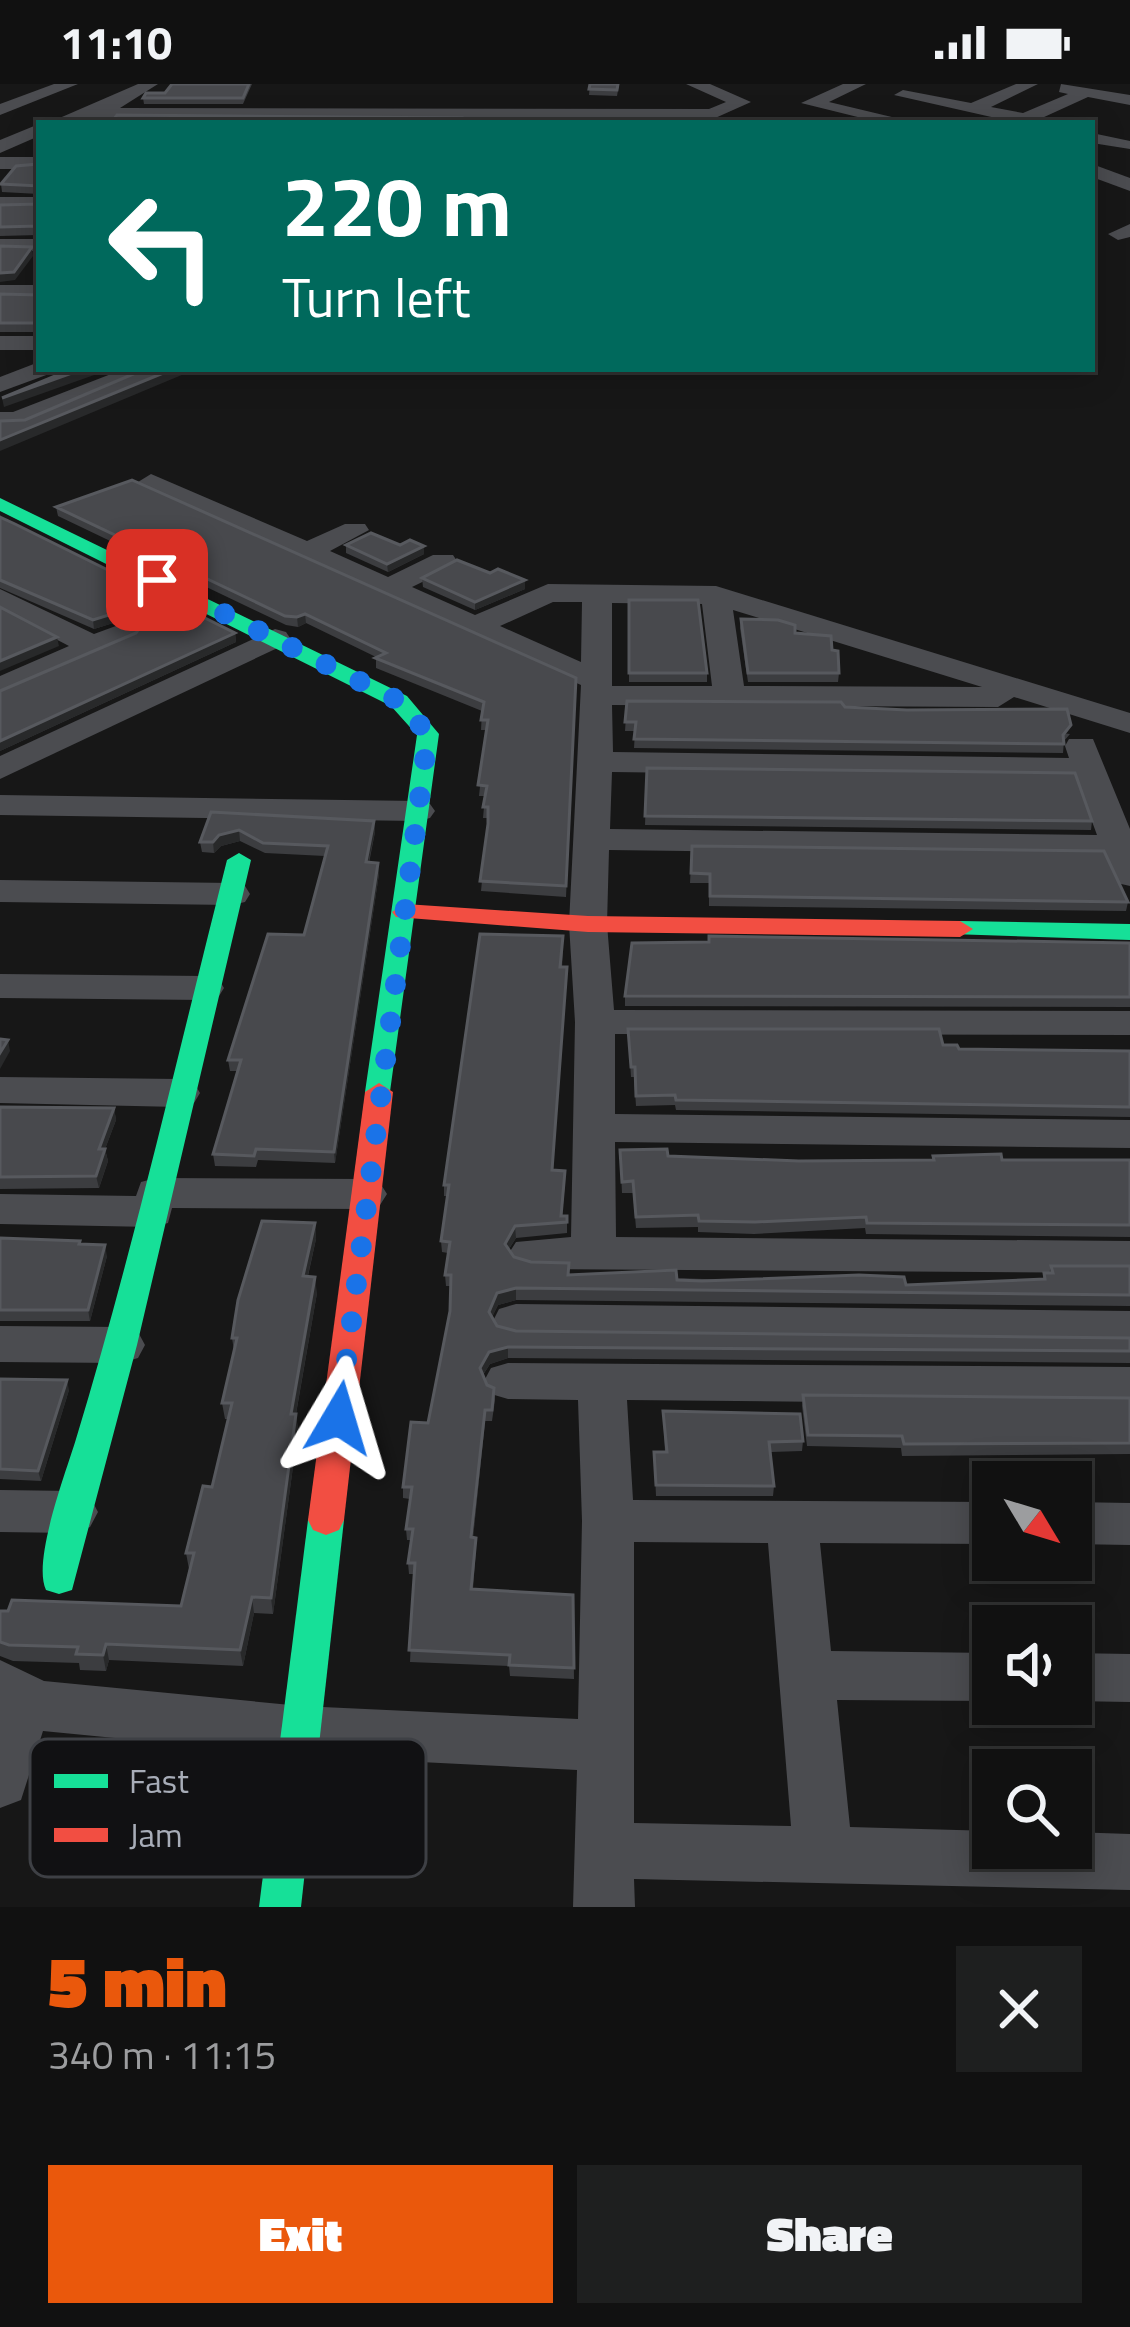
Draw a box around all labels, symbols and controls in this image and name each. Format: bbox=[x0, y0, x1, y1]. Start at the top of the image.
text: 11:10 bbox=[60, 8, 172, 76]
text: 220 m bbox=[282, 141, 512, 269]
icon: left bbox=[84, 168, 240, 324]
text: Turn left bbox=[282, 256, 471, 338]
pin bbox=[106, 529, 208, 631]
icon: arrive bbox=[124, 547, 190, 613]
position arrow bbox=[276, 1355, 402, 1481]
north arrow bbox=[972, 1461, 1092, 1581]
map controls bbox=[972, 1461, 1092, 1869]
button: sound bbox=[972, 1605, 1092, 1725]
legend bbox=[30, 1739, 426, 1877]
button: search bbox=[972, 1749, 1092, 1869]
text: Fast bbox=[129, 1756, 189, 1806]
text: Jam bbox=[129, 1810, 183, 1860]
text: 5 min bbox=[48, 1925, 227, 2035]
button: close bbox=[956, 1946, 1082, 2072]
text: 340 m · 11:15 bbox=[48, 2025, 276, 2084]
button: Exit bbox=[48, 2165, 553, 2303]
button: Share bbox=[577, 2165, 1082, 2303]

